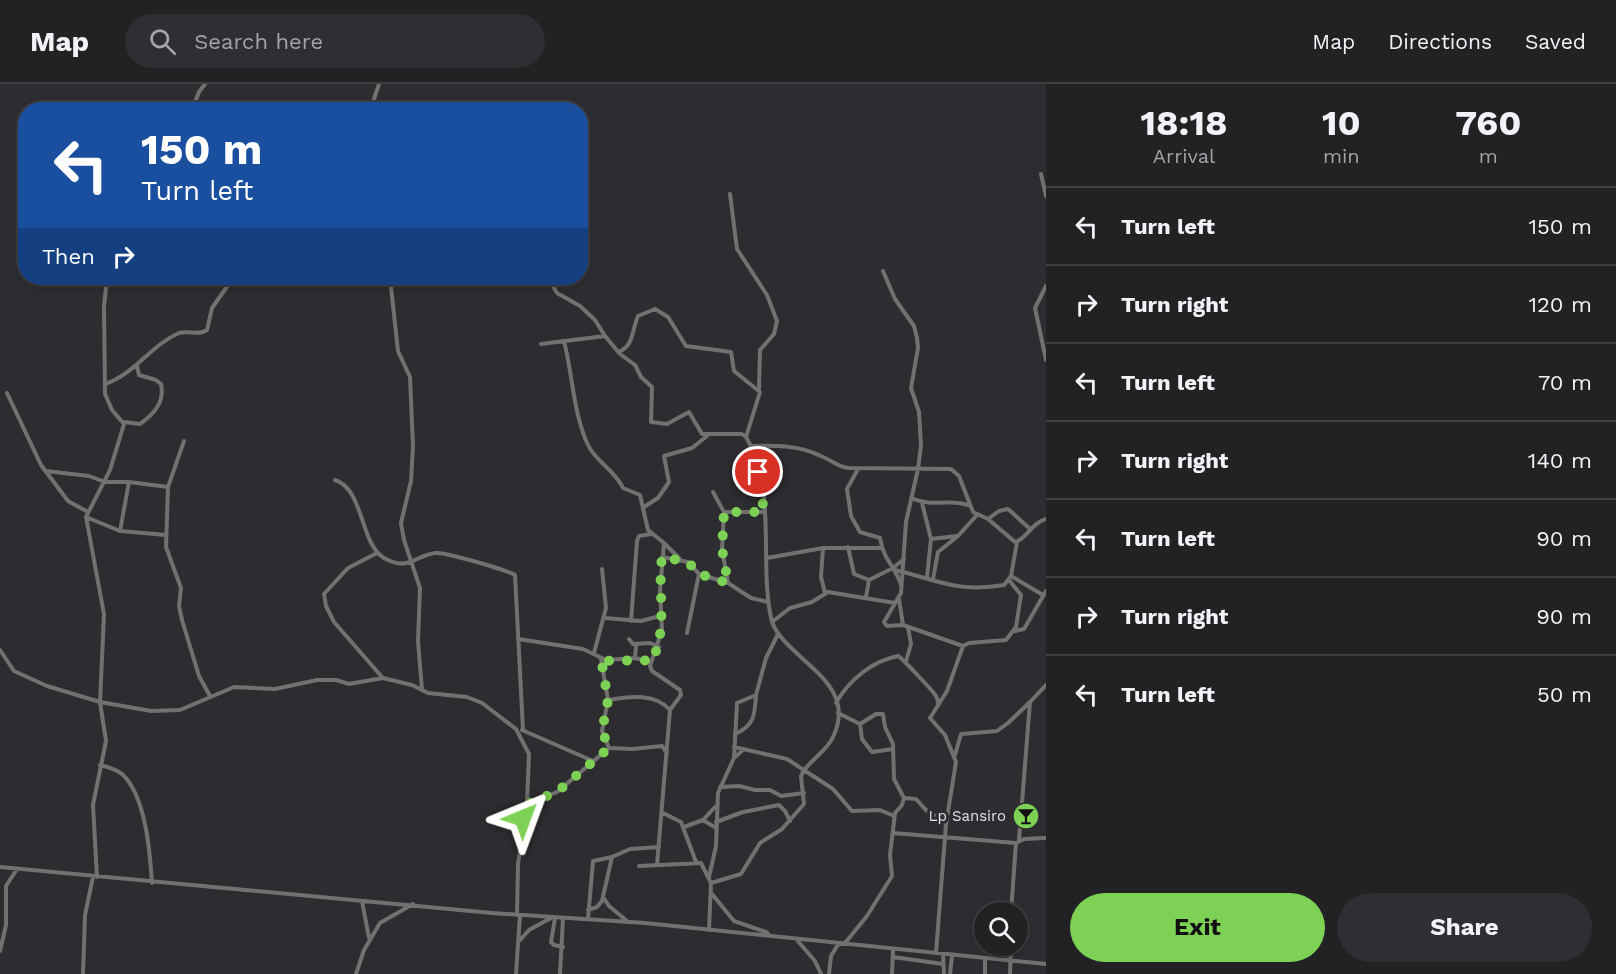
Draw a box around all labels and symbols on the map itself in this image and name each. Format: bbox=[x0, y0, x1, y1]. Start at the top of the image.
pin bbox=[732, 446, 783, 497]
position arrow bbox=[491, 786, 555, 850]
bar icon: Lp Sansiro bbox=[1011, 801, 1041, 831]
place label: Lp Sansiro bbox=[928, 807, 1006, 825]

